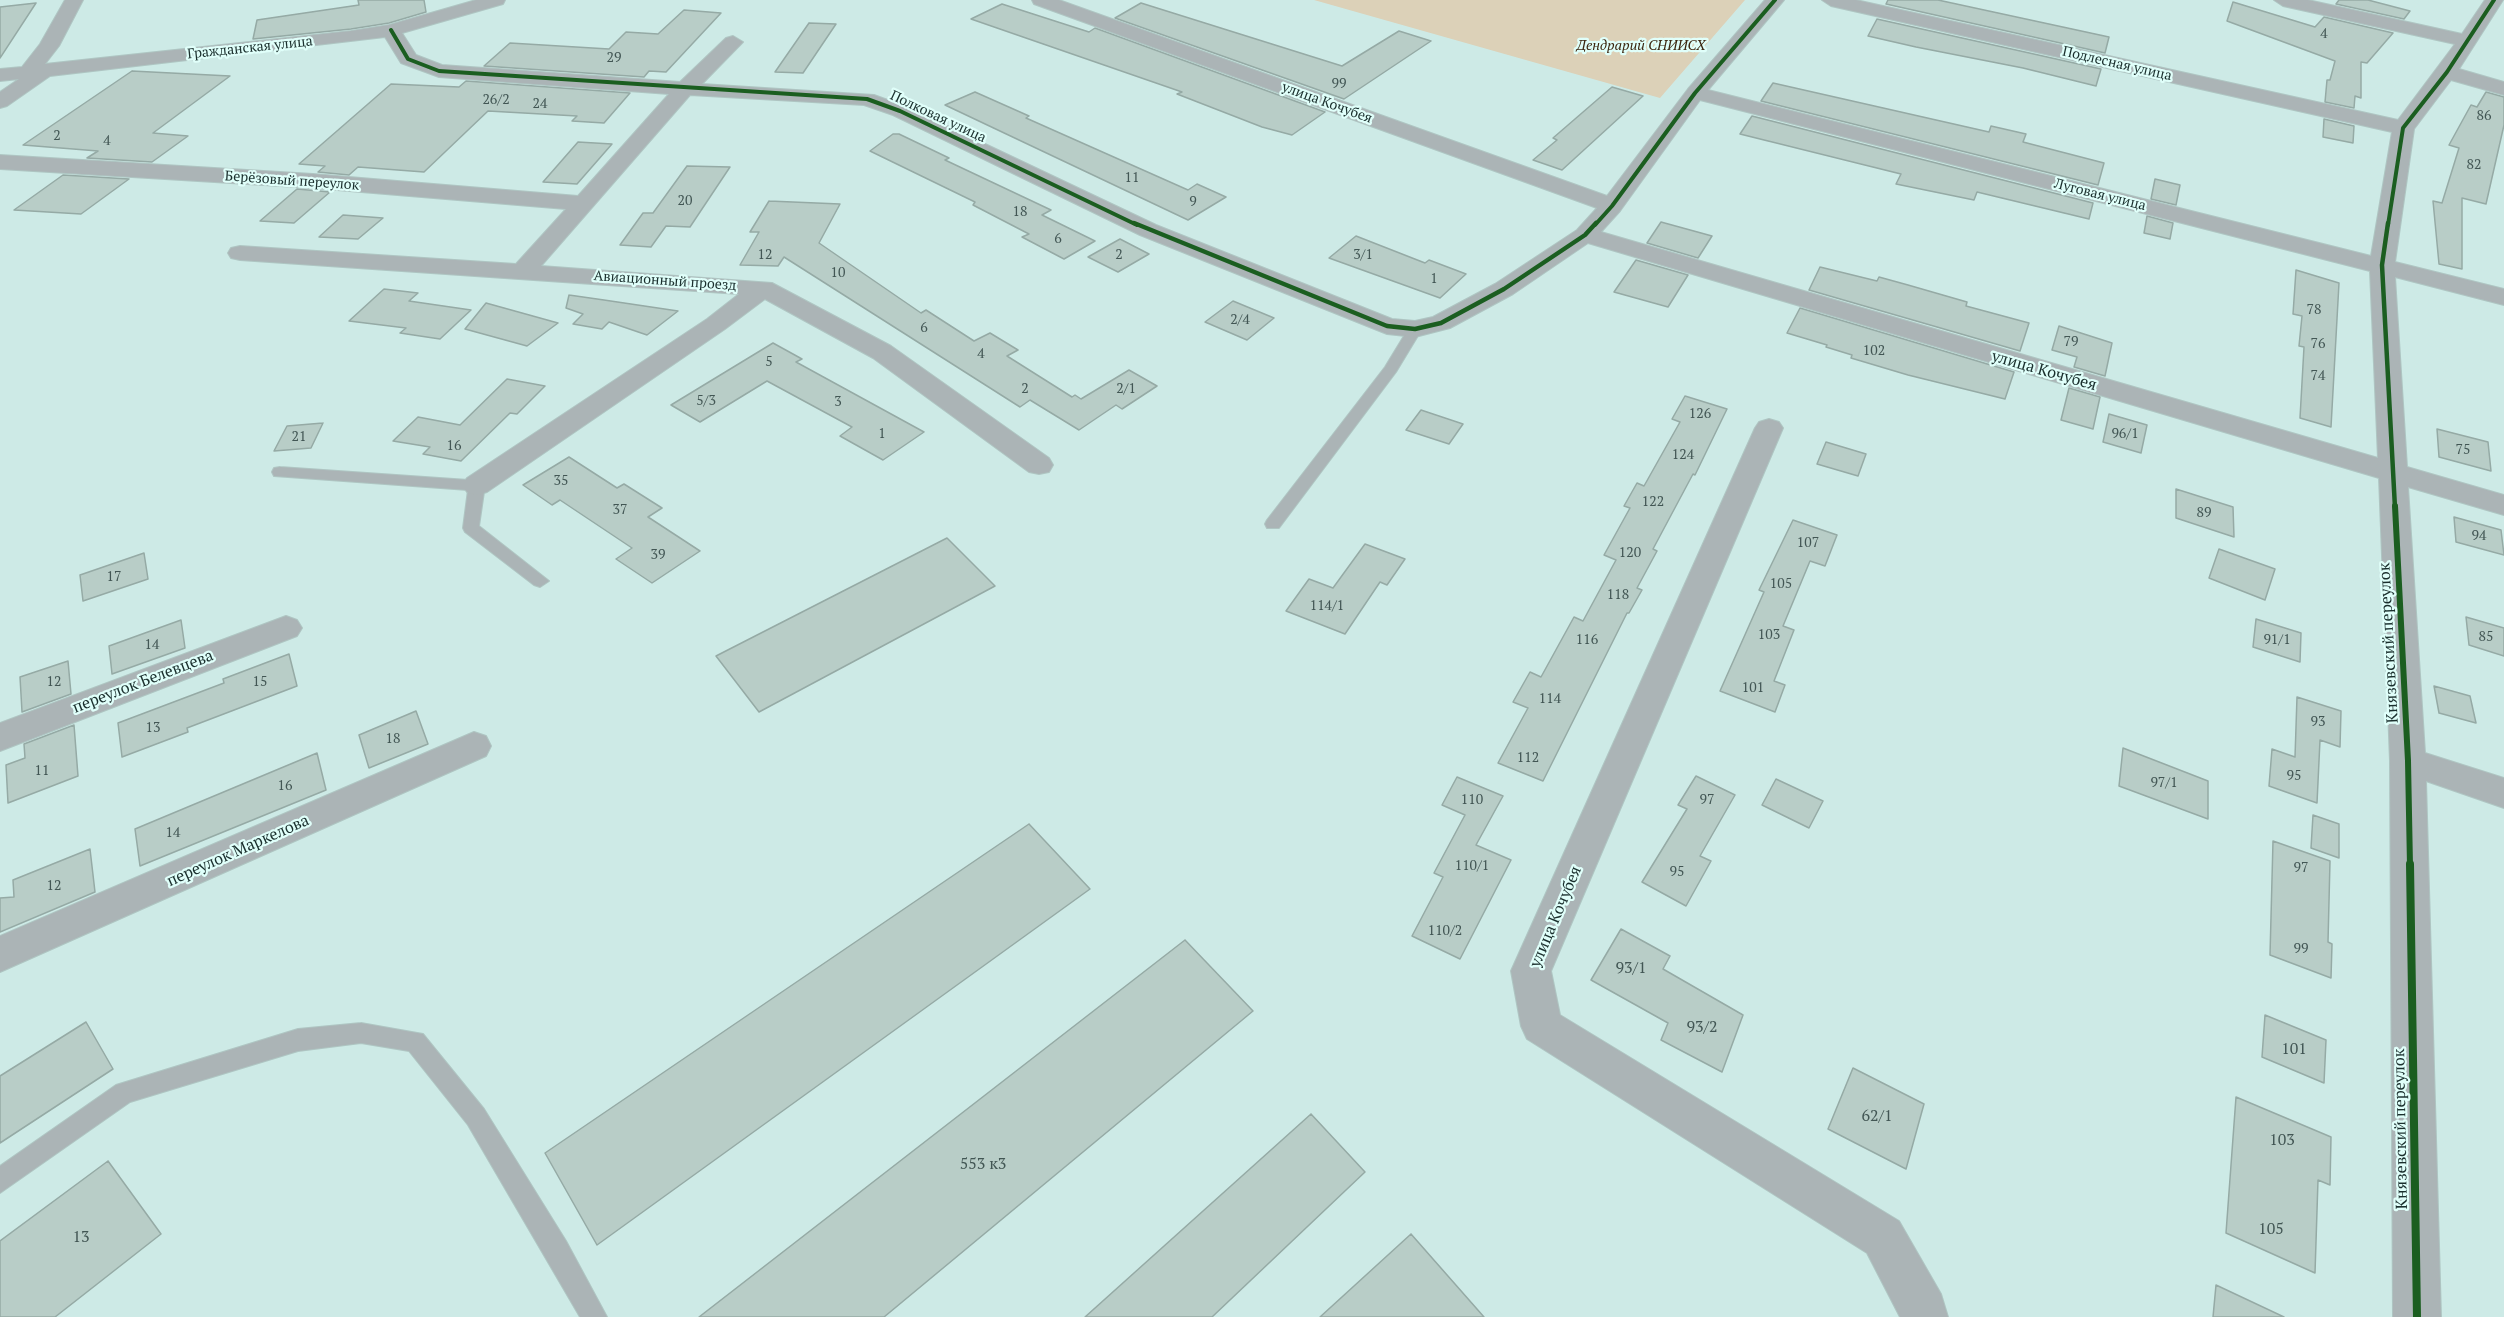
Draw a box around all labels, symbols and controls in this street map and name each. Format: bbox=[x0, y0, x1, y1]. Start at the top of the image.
house number: 4 bbox=[2320, 26, 2328, 42]
street label: Гражданская улица bbox=[186, 33, 314, 63]
park label: Дендрарий СНИИСХ bbox=[1576, 38, 1706, 54]
street label: Подлесная улица bbox=[2061, 43, 2173, 85]
house number: 29 bbox=[607, 50, 621, 66]
house number: 99 bbox=[1332, 76, 1346, 92]
street label: улица Кочубея bbox=[1280, 79, 1374, 127]
street label: Полковая улица bbox=[887, 87, 989, 147]
house number: 26/2 bbox=[482, 92, 510, 108]
house number: 24 bbox=[533, 96, 547, 112]
house number: 86 bbox=[2477, 108, 2491, 124]
house number: 2 bbox=[53, 128, 61, 144]
house number: 4 bbox=[103, 133, 111, 149]
house number: 82 bbox=[2467, 157, 2481, 173]
street label: Берёзовый переулок bbox=[224, 168, 360, 194]
house number: 11 bbox=[1125, 170, 1139, 186]
street label: Луговая улица bbox=[2052, 175, 2148, 215]
house number: 20 bbox=[678, 193, 692, 209]
house number: 9 bbox=[1189, 194, 1197, 210]
house number: 18 bbox=[1013, 204, 1027, 220]
house number: 6 bbox=[1054, 231, 1062, 247]
house number: 12 bbox=[758, 247, 772, 263]
house number: 2 bbox=[1115, 247, 1123, 263]
house number: 3/1 bbox=[1353, 247, 1373, 263]
house number: 10 bbox=[831, 265, 845, 281]
street label: Авиационный проезд bbox=[593, 268, 737, 294]
house number: 1 bbox=[1430, 271, 1438, 287]
house number: 78 bbox=[2307, 302, 2321, 318]
house number: 2/4 bbox=[1230, 312, 1250, 328]
house number: 6 bbox=[920, 320, 928, 336]
house number: 79 bbox=[2064, 334, 2078, 350]
house number: 76 bbox=[2311, 336, 2325, 352]
house number: 102 bbox=[1863, 343, 1885, 359]
house number: 4 bbox=[977, 346, 985, 362]
street label: улица Кочубея bbox=[1989, 347, 2099, 395]
house number: 5 bbox=[765, 354, 773, 370]
house number: 74 bbox=[2311, 368, 2325, 384]
house number: 2 bbox=[1021, 381, 1029, 397]
house number: 2/1 bbox=[1116, 381, 1136, 397]
house number: 5/3 bbox=[696, 393, 716, 409]
house number: 3 bbox=[834, 394, 842, 410]
house number: 126 bbox=[1689, 406, 1711, 422]
house number: 1 bbox=[878, 426, 886, 442]
house number: 96/1 bbox=[2111, 426, 2139, 442]
house number: 21 bbox=[292, 429, 306, 445]
house number: 16 bbox=[447, 438, 461, 454]
house number: 75 bbox=[2456, 442, 2470, 458]
house number: 124 bbox=[1672, 447, 1694, 463]
house number: 35 bbox=[554, 473, 568, 489]
house number: 122 bbox=[1642, 494, 1664, 510]
house number: 37 bbox=[613, 502, 627, 518]
house number: 89 bbox=[2197, 505, 2211, 521]
house number: 94 bbox=[2472, 528, 2486, 544]
house number: 107 bbox=[1797, 535, 1819, 551]
house number: 120 bbox=[1619, 545, 1641, 561]
house number: 39 bbox=[651, 547, 665, 563]
street label: Князевский переулок bbox=[2375, 562, 2403, 724]
house number: 17 bbox=[107, 569, 121, 585]
house number: 105 bbox=[1770, 576, 1792, 592]
house number: 118 bbox=[1607, 587, 1629, 603]
house number: 114/1 bbox=[1310, 598, 1344, 614]
house number: 103 bbox=[1758, 627, 1780, 643]
house number: 85 bbox=[2479, 629, 2493, 645]
house number: 116 bbox=[1576, 632, 1598, 648]
house number: 91/1 bbox=[2263, 632, 2291, 648]
house number: 14 bbox=[145, 637, 159, 653]
street label: переулок Белевцева bbox=[70, 646, 216, 718]
house number: 12 bbox=[47, 674, 61, 690]
house number: 15 bbox=[253, 674, 267, 690]
house number: 101 bbox=[1742, 680, 1764, 696]
house number: 114 bbox=[1539, 691, 1561, 707]
house number: 93 bbox=[2311, 714, 2325, 730]
house number: 13 bbox=[146, 720, 160, 736]
house number: 18 bbox=[386, 731, 400, 747]
house number: 112 bbox=[1517, 750, 1539, 766]
house number: 11 bbox=[35, 763, 49, 779]
house number: 95 bbox=[2287, 768, 2301, 784]
house number: 97/1 bbox=[2150, 775, 2178, 791]
house number: 16 bbox=[278, 778, 292, 794]
house number: 110 bbox=[1461, 792, 1483, 808]
house number: 97 bbox=[1700, 792, 1714, 808]
street label: переулок Маркелова bbox=[164, 811, 312, 891]
house number: 14 bbox=[166, 825, 180, 841]
house number: 110/1 bbox=[1455, 858, 1489, 874]
house number: 97 bbox=[2294, 860, 2308, 876]
street label: улица Кочубея bbox=[1526, 863, 1586, 971]
house number: 95 bbox=[1670, 864, 1684, 880]
house number: 12 bbox=[47, 878, 61, 894]
house number: 110/2 bbox=[1428, 923, 1462, 939]
house number: 99 bbox=[2294, 941, 2308, 957]
house number: 93/1 bbox=[1615, 958, 1647, 978]
house number: 93/2 bbox=[1686, 1017, 1718, 1037]
house number: 101 bbox=[2281, 1039, 2307, 1059]
street label: Князевский переулок bbox=[2390, 1048, 2412, 1210]
house number: 62/1 bbox=[1861, 1106, 1893, 1126]
house number: 103 bbox=[2269, 1130, 2295, 1150]
house number: 553 к3 bbox=[960, 1154, 1006, 1174]
house number: 105 bbox=[2258, 1219, 2284, 1239]
house number: 13 bbox=[72, 1227, 90, 1247]

